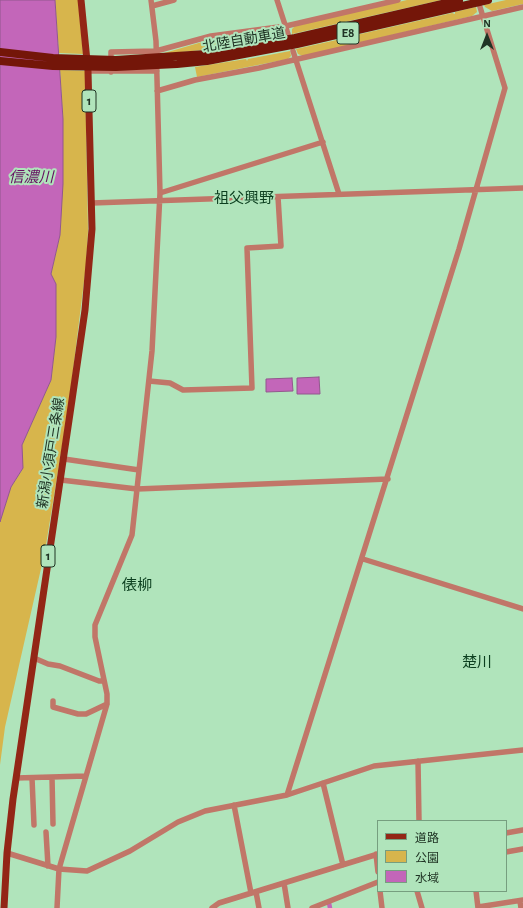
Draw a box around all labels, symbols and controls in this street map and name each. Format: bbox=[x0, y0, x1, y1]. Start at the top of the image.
north arrow bbox=[467, 16, 507, 56]
text: N bbox=[483, 18, 491, 29]
road number: E8 bbox=[337, 22, 359, 44]
street label: 北陸自動車道 bbox=[201, 24, 287, 56]
road number: 1 bbox=[82, 90, 96, 112]
water label: 信濃川 bbox=[9, 168, 53, 186]
district label: 祖父興野 bbox=[214, 189, 274, 207]
street label: 新潟小須戸三条線 bbox=[34, 396, 68, 510]
road number: 1 bbox=[41, 545, 55, 567]
district label: 俵柳 bbox=[122, 576, 152, 594]
district label: 楚川 bbox=[462, 653, 492, 671]
legend bbox=[377, 820, 507, 892]
text: 道路 bbox=[415, 832, 439, 844]
text: 公園 bbox=[415, 852, 439, 864]
text: 水域 bbox=[415, 872, 439, 884]

